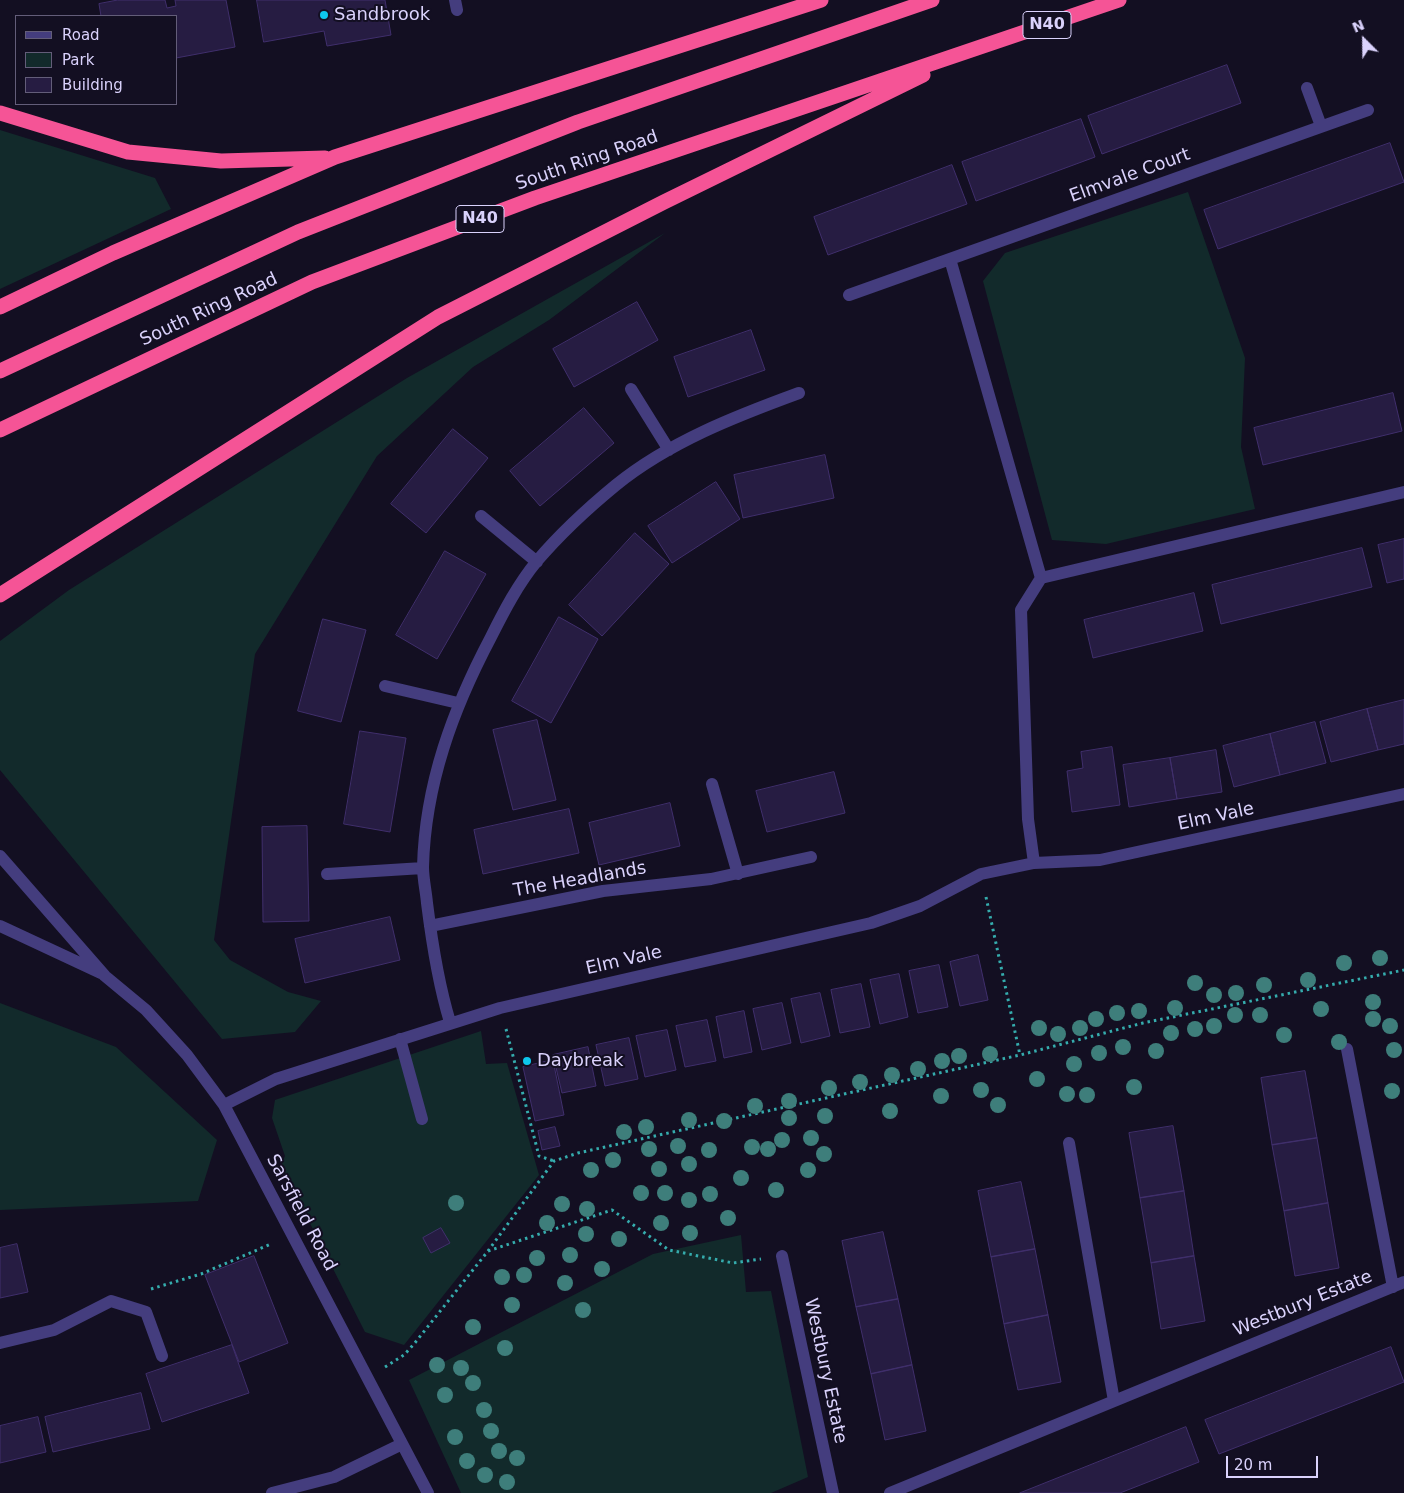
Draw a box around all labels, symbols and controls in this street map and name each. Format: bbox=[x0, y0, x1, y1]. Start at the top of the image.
place label: Sandbrook bbox=[334, 4, 430, 26]
marker: Sandbrook bbox=[318, 9, 330, 21]
road number: N40 bbox=[1023, 12, 1071, 38]
legend bbox=[15, 15, 178, 105]
north arrow bbox=[1339, 15, 1389, 65]
text: N bbox=[1350, 17, 1367, 36]
text: Road bbox=[62, 26, 100, 44]
text: Park bbox=[62, 51, 94, 69]
text: Building bbox=[62, 76, 123, 94]
street label: South Ring Road bbox=[513, 126, 661, 196]
street label: Elmvale Court bbox=[1067, 144, 1193, 208]
road number: N40 bbox=[456, 205, 504, 232]
street label: South Ring Road bbox=[137, 269, 281, 351]
street label: Elm Vale bbox=[1176, 798, 1256, 836]
street label: The Headlands bbox=[512, 858, 648, 902]
street label: Elm Vale bbox=[584, 942, 664, 980]
place label: Daybreak bbox=[537, 1050, 624, 1072]
marker: Daybreak bbox=[521, 1055, 533, 1067]
street label: Sarsfield Road bbox=[261, 1151, 341, 1275]
street label: Westbury Estate bbox=[1230, 1266, 1376, 1342]
street label: Westbury Estate bbox=[799, 1296, 851, 1446]
scale bar bbox=[1229, 1446, 1322, 1478]
text: 20 m bbox=[1234, 1456, 1272, 1474]

